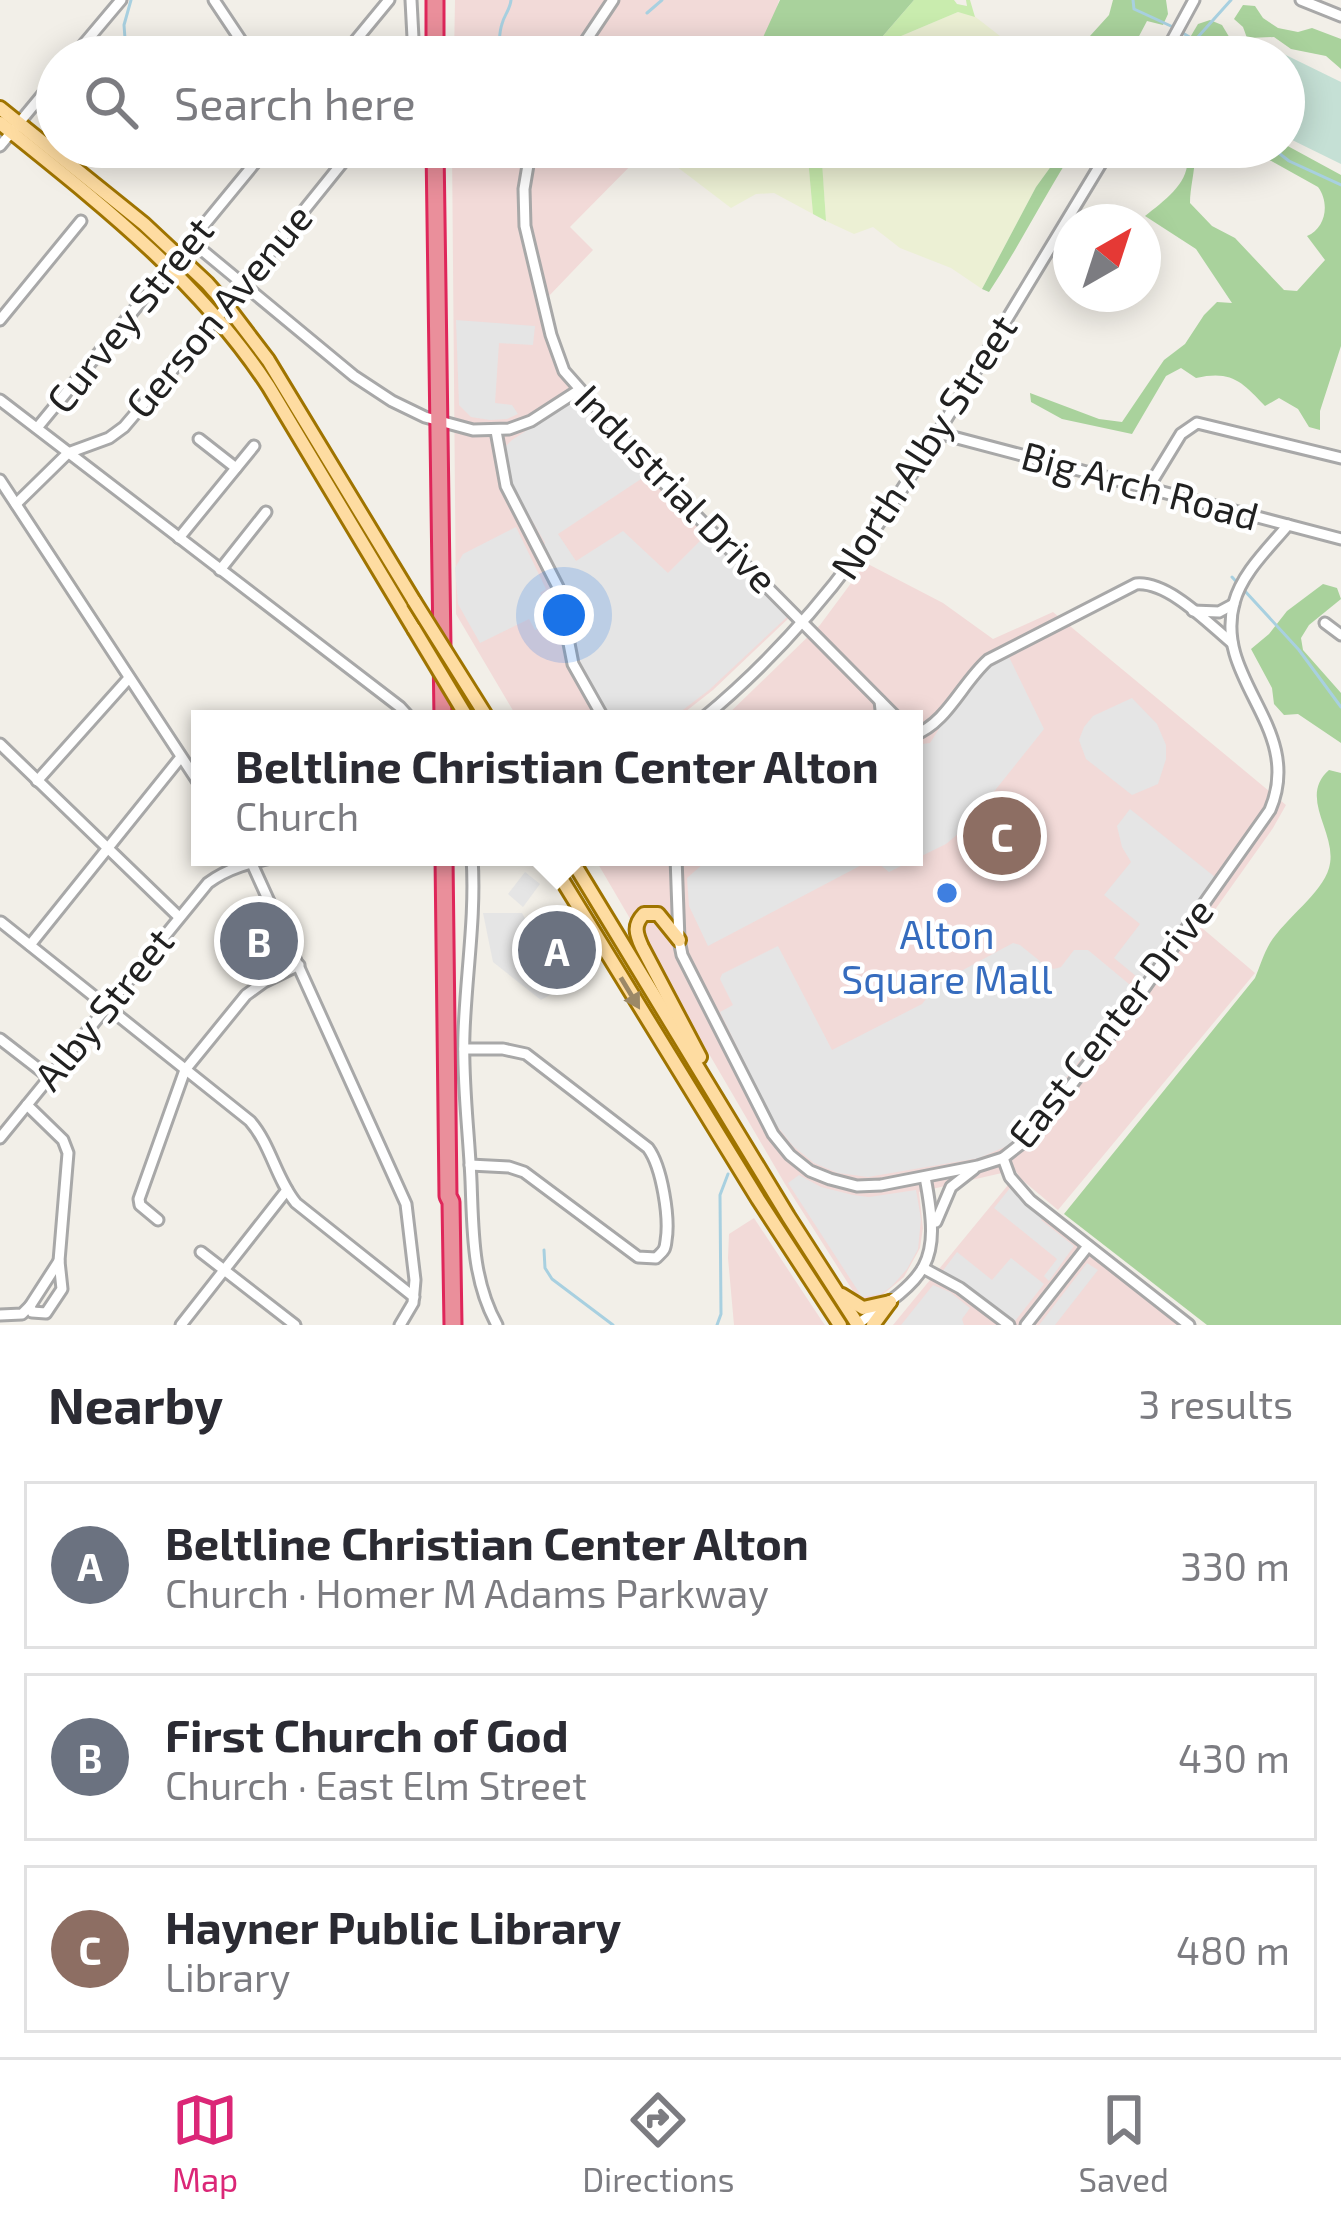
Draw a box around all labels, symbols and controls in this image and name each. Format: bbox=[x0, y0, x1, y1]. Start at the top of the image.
search box bbox=[36, 36, 1305, 168]
icon: search bbox=[78, 69, 144, 135]
text: Search here bbox=[174, 75, 416, 129]
street label: Gerson Avenue bbox=[115, 194, 321, 426]
north arrow bbox=[1053, 204, 1161, 312]
street label: Curvey Street bbox=[36, 207, 222, 421]
street label: North Alby Street bbox=[820, 305, 1026, 587]
street label: Industrial Drive bbox=[566, 374, 788, 602]
street label: Big Arch Road bbox=[1017, 430, 1264, 539]
your location bbox=[534, 585, 594, 645]
popup bbox=[191, 710, 923, 866]
text: Beltline Christian Center Alton bbox=[235, 738, 879, 792]
pin: C bbox=[963, 791, 1041, 881]
text: Church bbox=[235, 792, 359, 839]
marker: Alton Square Mall bbox=[934, 880, 960, 906]
street label: East Center Drive bbox=[998, 888, 1222, 1156]
pin: B bbox=[220, 896, 298, 986]
pin: A bbox=[518, 905, 596, 995]
place label: Alton Square Mall bbox=[841, 910, 1053, 1002]
street label: Alby Street bbox=[23, 918, 182, 1099]
one-way arrow bbox=[619, 976, 640, 1010]
text: Nearby bbox=[48, 1373, 223, 1434]
text: 3 results bbox=[1139, 1380, 1293, 1427]
text: Beltline Christian Center Alton bbox=[165, 1515, 809, 1569]
text: A bbox=[77, 1542, 103, 1589]
text: 330 m bbox=[1180, 1542, 1290, 1589]
text: Church · Homer M Adams Parkway bbox=[165, 1569, 769, 1616]
text: First Church of God bbox=[165, 1707, 569, 1761]
text: B bbox=[78, 1734, 102, 1781]
text: 430 m bbox=[1178, 1734, 1290, 1781]
text: Church · East Elm Street bbox=[165, 1761, 587, 1808]
text: Hayner Public Library bbox=[165, 1899, 621, 1953]
text: C bbox=[79, 1926, 101, 1973]
text: 480 m bbox=[1176, 1926, 1290, 1973]
text: Library bbox=[165, 1953, 290, 2000]
tab: Map bbox=[172, 2087, 238, 2199]
tab: Directions bbox=[582, 2087, 734, 2199]
tab: Saved bbox=[1078, 2087, 1169, 2199]

